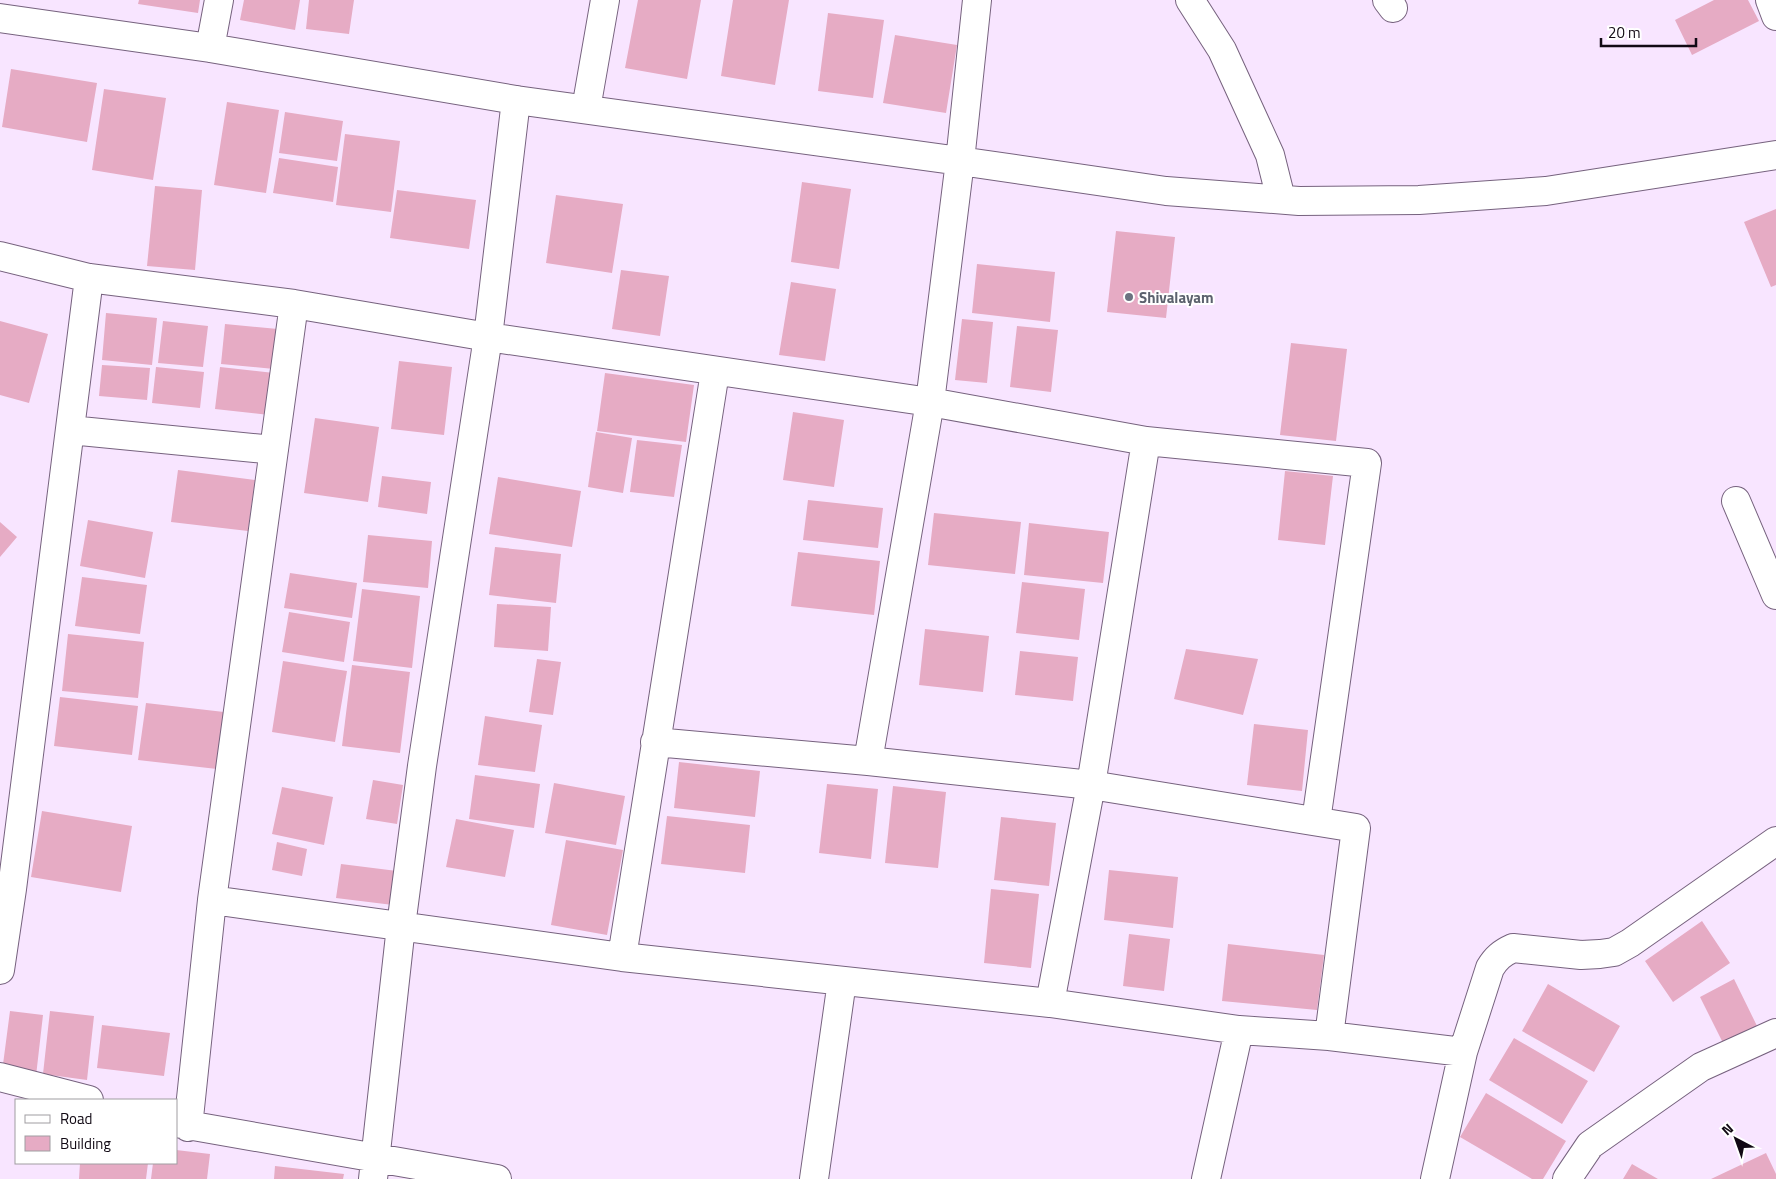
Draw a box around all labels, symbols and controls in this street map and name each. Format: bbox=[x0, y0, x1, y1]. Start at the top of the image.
scale bar bbox=[1601, 15, 1696, 47]
text: 20 m bbox=[1608, 21, 1641, 44]
place label: Shivalayam bbox=[1139, 286, 1214, 309]
marker: Shivalayam bbox=[1123, 291, 1135, 303]
legend bbox=[15, 1099, 178, 1164]
text: Road bbox=[60, 1107, 92, 1130]
north arrow bbox=[1711, 1114, 1761, 1164]
text: N bbox=[1717, 1118, 1738, 1140]
text: Building bbox=[60, 1132, 111, 1155]

